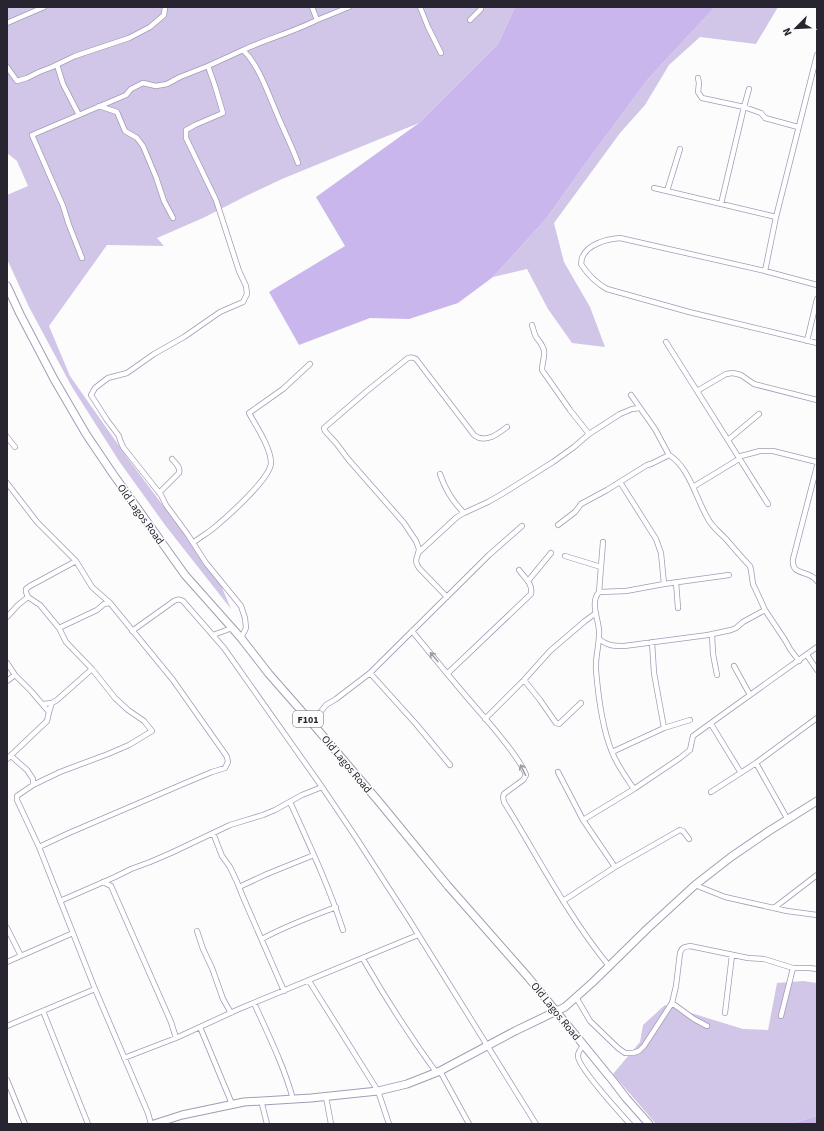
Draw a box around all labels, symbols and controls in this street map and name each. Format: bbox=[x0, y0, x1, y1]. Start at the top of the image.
north arrow bbox=[776, 8, 816, 48]
text: N bbox=[779, 25, 796, 38]
street label: Old Lagos Road bbox=[114, 481, 168, 547]
one-way arrow bbox=[429, 652, 438, 662]
road number: F101 bbox=[293, 711, 323, 727]
street label: Old Lagos Road bbox=[318, 732, 375, 796]
one-way arrow bbox=[519, 764, 526, 776]
street label: Old Lagos Road bbox=[527, 979, 584, 1044]

